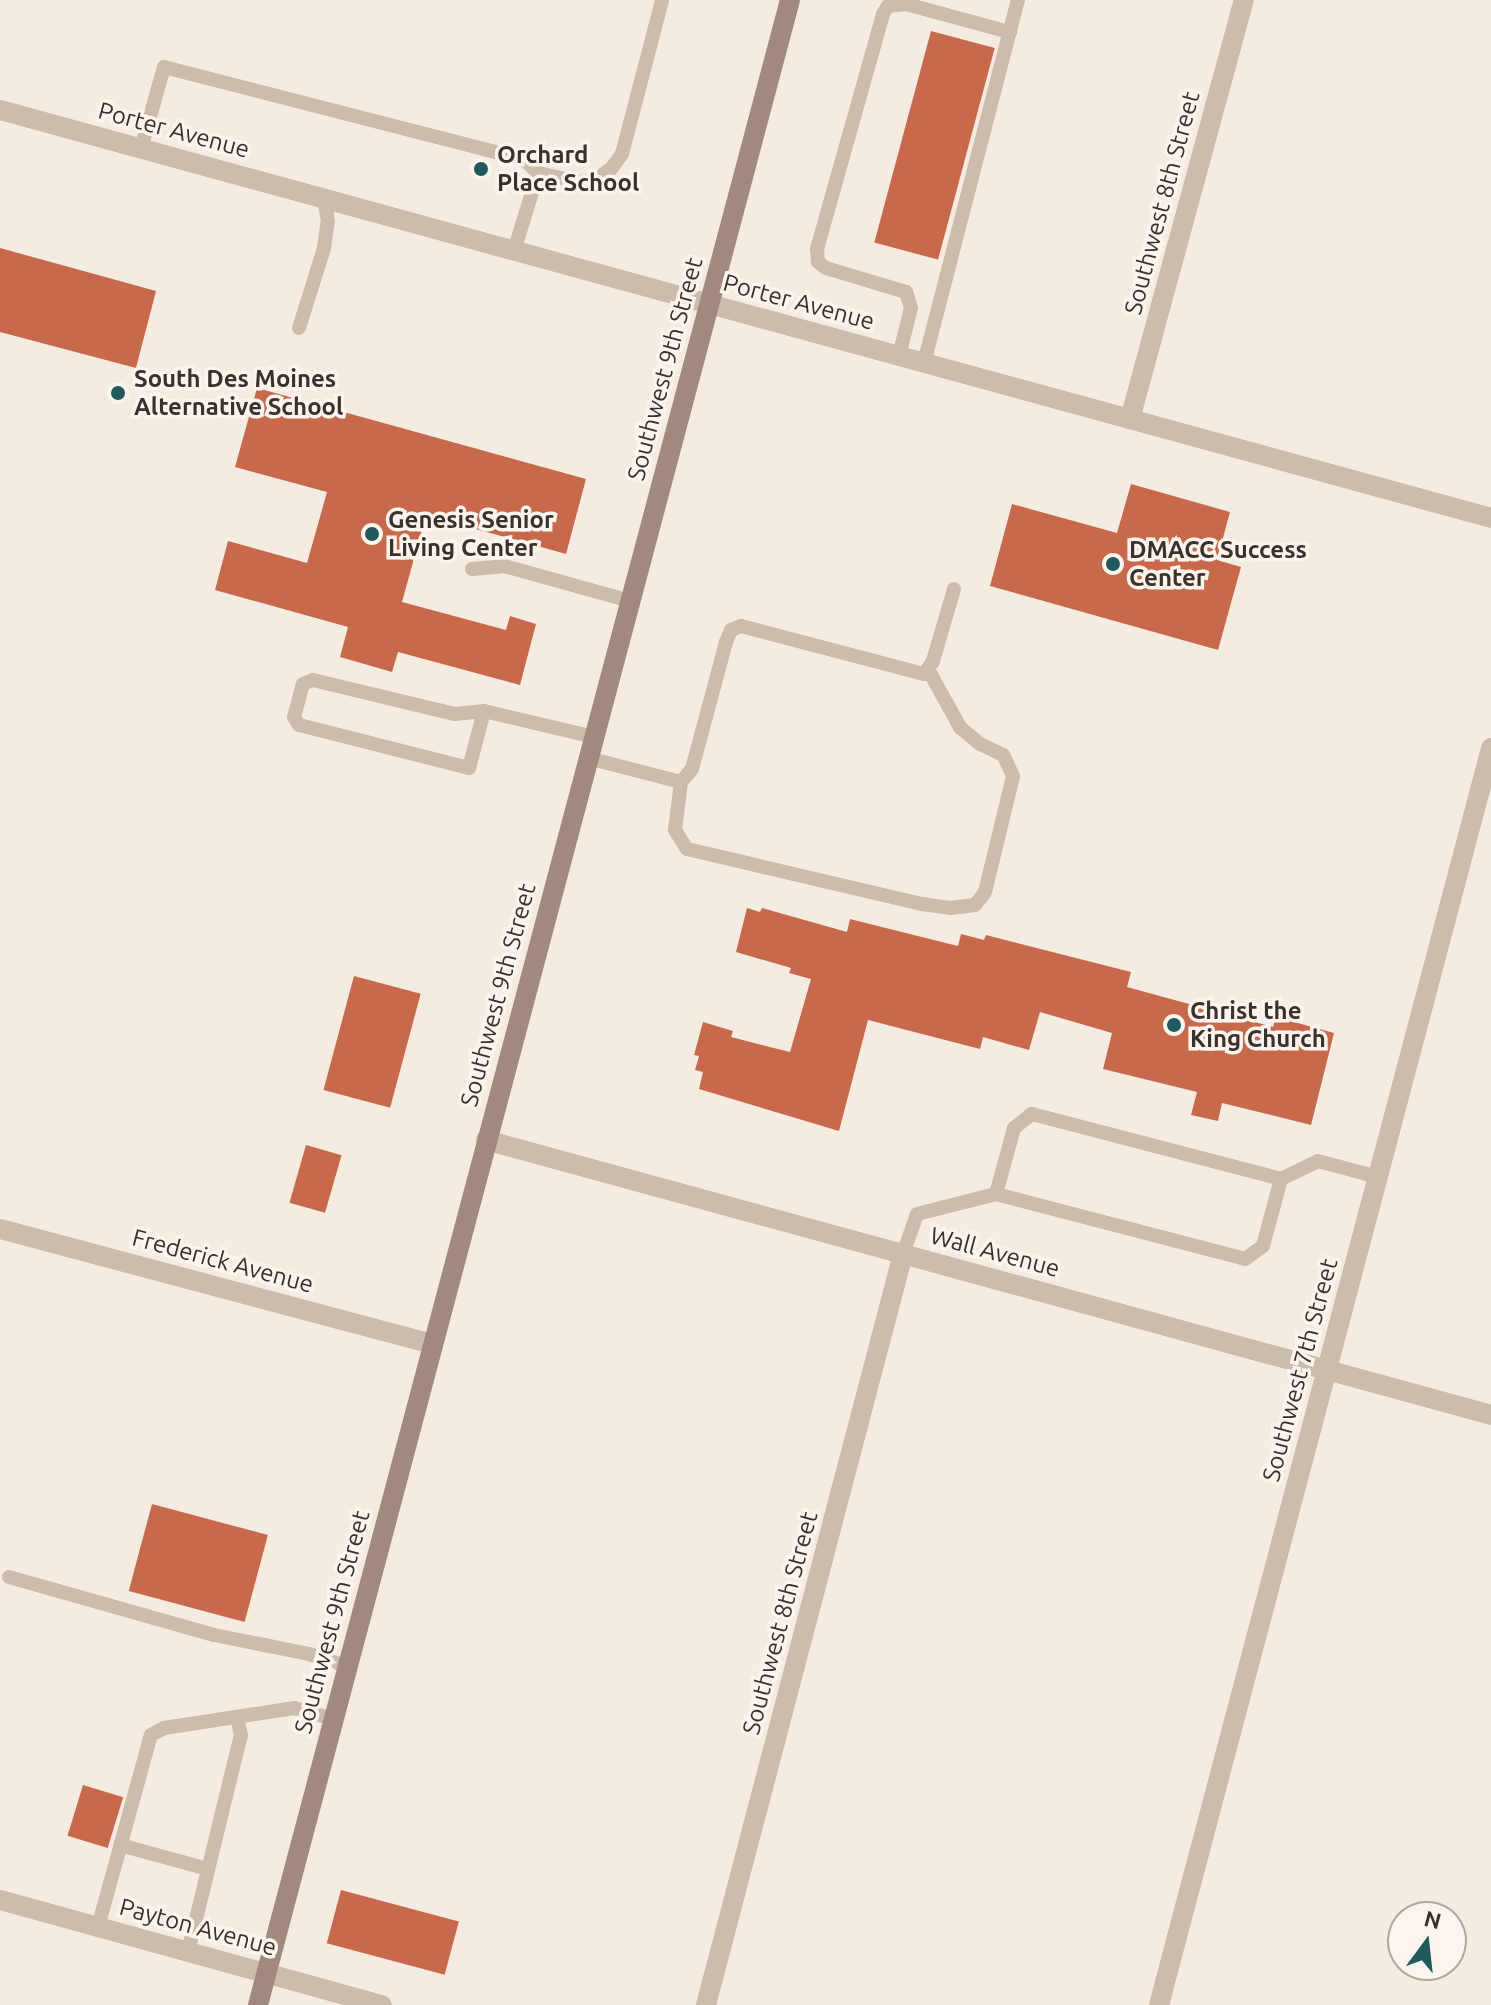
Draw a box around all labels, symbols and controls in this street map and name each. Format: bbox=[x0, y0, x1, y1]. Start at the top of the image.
street label: Southwest 8th Street bbox=[1118, 88, 1206, 318]
street label: Porter Avenue bbox=[95, 96, 253, 164]
place label: Orchard Place School bbox=[497, 141, 639, 197]
marker: Orchard Place School bbox=[472, 160, 490, 178]
street label: Southwest 9th Street bbox=[621, 254, 709, 484]
street label: Porter Avenue bbox=[720, 268, 878, 336]
place label: South Des Moines Alternative School bbox=[134, 365, 343, 421]
marker: South Des Moines Alternative School bbox=[109, 384, 127, 402]
place label: Genesis Senior Living Center bbox=[388, 506, 554, 562]
marker: Genesis Senior Living Center bbox=[363, 525, 381, 543]
place label: DMACC Success Center bbox=[1129, 536, 1307, 592]
marker: DMACC Success Center bbox=[1104, 555, 1122, 573]
street label: Southwest 9th Street bbox=[454, 880, 542, 1110]
place label: Christ the King Church bbox=[1190, 997, 1326, 1053]
marker: Christ the King Church bbox=[1165, 1016, 1183, 1034]
street label: Wall Avenue bbox=[927, 1221, 1063, 1283]
street label: Frederick Avenue bbox=[129, 1223, 317, 1299]
street label: Southwest 7th Street bbox=[1256, 1255, 1344, 1485]
street label: Southwest 9th Street bbox=[288, 1507, 376, 1737]
street label: Southwest 8th Street bbox=[736, 1508, 824, 1738]
street label: Payton Avenue bbox=[116, 1892, 280, 1962]
north arrow bbox=[1387, 1901, 1467, 1981]
text: N bbox=[1422, 1905, 1444, 1933]

